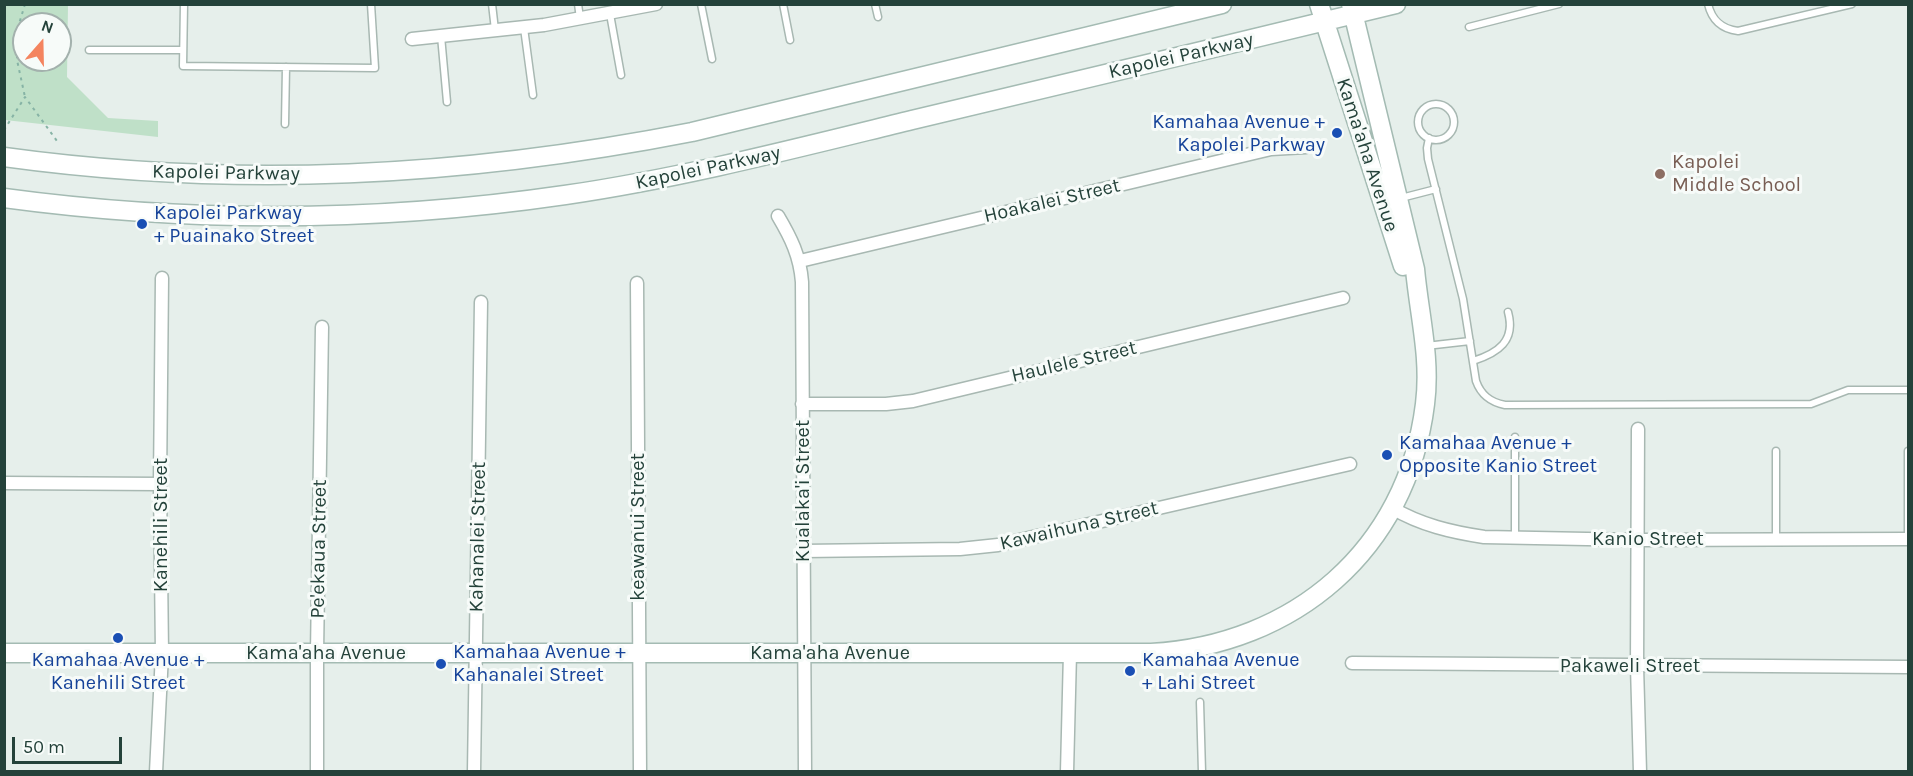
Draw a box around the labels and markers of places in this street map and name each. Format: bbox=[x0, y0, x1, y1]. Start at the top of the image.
place label: Kamahaa Avenue + Kapolei Parkway bbox=[1152, 110, 1325, 157]
marker: Kamahaa Avenue + Kapolei Parkway bbox=[1330, 126, 1344, 140]
place label: Kapolei Middle School bbox=[1672, 150, 1801, 197]
marker: Kapolei Middle School bbox=[1653, 167, 1667, 181]
place label: Kapolei Parkway + Puainako Street bbox=[154, 201, 314, 248]
marker: Kapolei Parkway + Puainako Street bbox=[135, 217, 149, 231]
place label: Kamahaa Avenue + Opposite Kanio Street bbox=[1399, 431, 1597, 478]
marker: Kamahaa Avenue + Opposite Kanio Street bbox=[1380, 448, 1394, 462]
marker: Kamahaa Avenue + Kanehili Street bbox=[111, 631, 125, 645]
place label: Kamahaa Avenue + Kahanalei Street bbox=[453, 640, 626, 687]
place label: Kamahaa Avenue + Kanehili Street bbox=[32, 648, 204, 695]
place label: Kamahaa Avenue + Lahi Street bbox=[1142, 648, 1300, 695]
marker: Kamahaa Avenue + Kahanalei Street bbox=[434, 657, 448, 671]
marker: Kamahaa Avenue + Lahi Street bbox=[1123, 664, 1137, 678]

